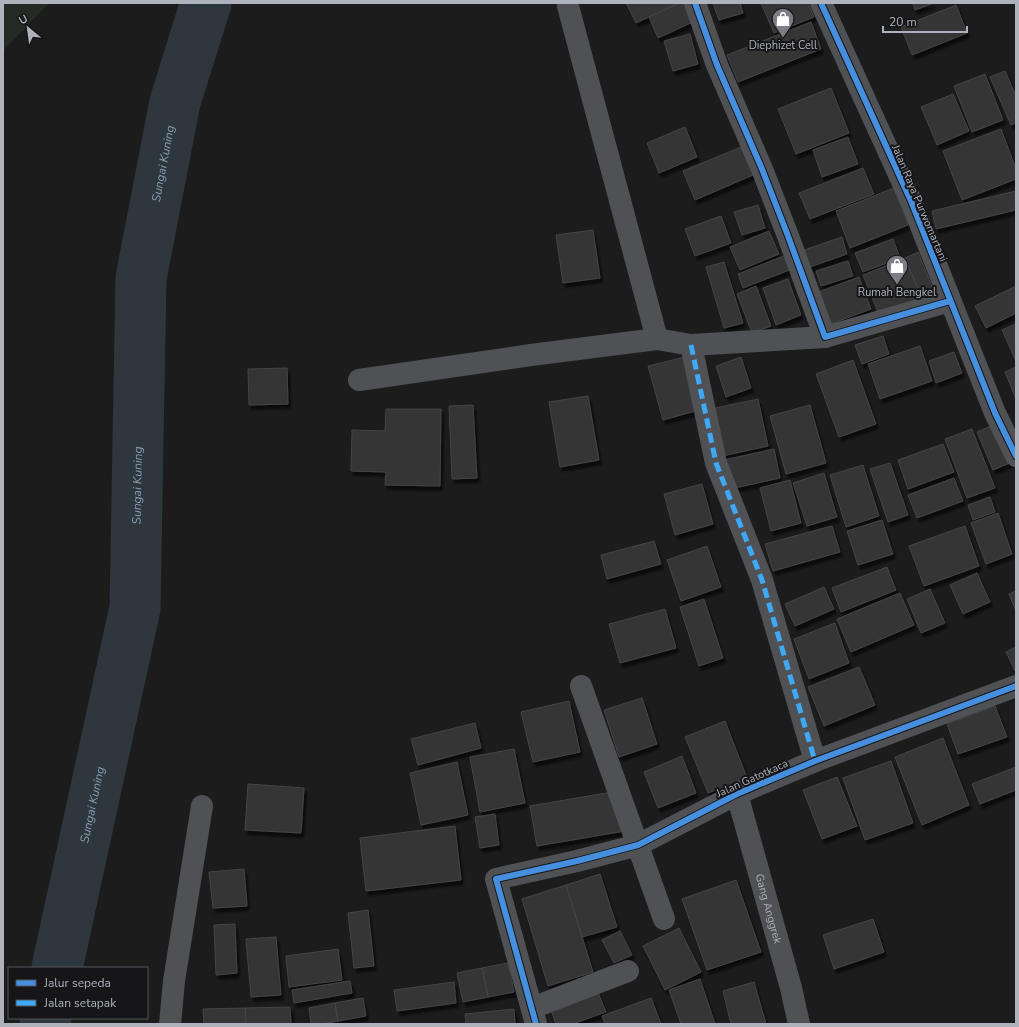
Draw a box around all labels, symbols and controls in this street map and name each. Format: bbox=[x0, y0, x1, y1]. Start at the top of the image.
shop icon: Diephizet Cell bbox=[770, 6, 796, 39]
north arrow bbox=[8, 8, 48, 48]
scale bar bbox=[883, 8, 967, 34]
text: U bbox=[16, 11, 31, 28]
text: 20 m bbox=[889, 14, 917, 30]
place label: Diephizet Cell bbox=[749, 38, 818, 53]
water label: Sungai Kuning bbox=[148, 124, 178, 203]
street label: Jalan Raya Purwomartani bbox=[888, 142, 951, 264]
shop icon: Rumah Bengkel bbox=[884, 253, 910, 286]
place label: Rumah Bengkel bbox=[858, 285, 937, 300]
water label: Sungai Kuning bbox=[129, 446, 146, 524]
street label: Jalan Gatotkaca bbox=[713, 756, 791, 801]
water label: Sungai Kuning bbox=[76, 765, 108, 845]
street label: Gang Anggrek bbox=[752, 872, 785, 946]
legend bbox=[8, 967, 148, 1019]
text: Jalur sepeda bbox=[43, 975, 111, 991]
text: Jalan setapak bbox=[43, 995, 117, 1011]

